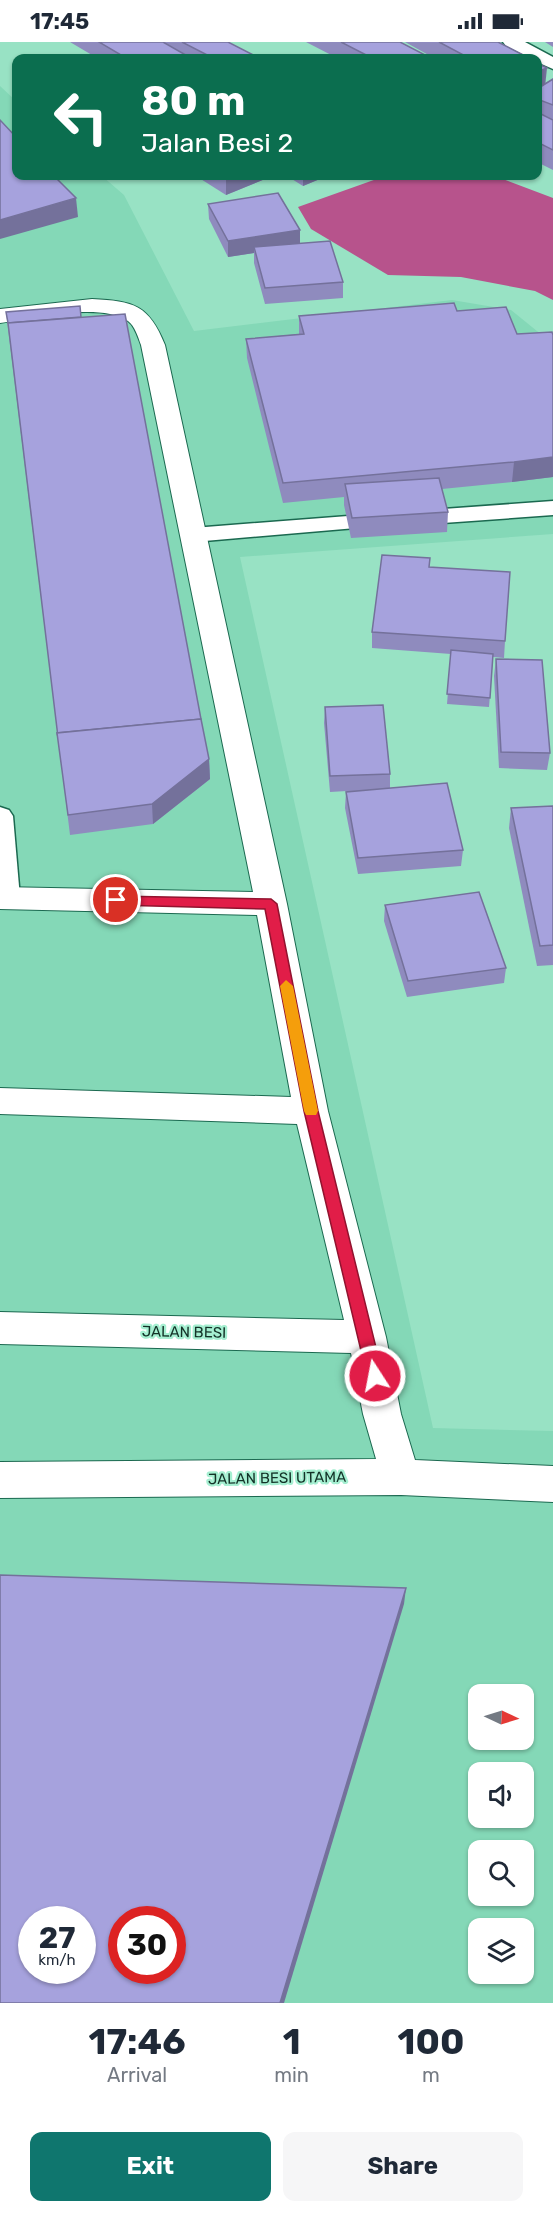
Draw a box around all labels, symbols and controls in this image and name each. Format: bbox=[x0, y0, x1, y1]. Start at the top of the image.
text: 17:45 bbox=[30, 8, 89, 35]
text: 80 m bbox=[141, 76, 245, 126]
icon: left bbox=[42, 78, 120, 156]
text: Jalan Besi 2 bbox=[141, 127, 293, 159]
pin bbox=[90, 874, 141, 925]
icon: arrive bbox=[99, 883, 132, 916]
street label: JALAN BESI bbox=[142, 1322, 226, 1342]
position arrow bbox=[343, 1344, 407, 1408]
street label: JALAN BESI UTAMA bbox=[208, 1468, 346, 1488]
north arrow bbox=[468, 1684, 534, 1750]
map controls bbox=[468, 1684, 534, 1984]
button: sound bbox=[468, 1762, 534, 1828]
button: search bbox=[468, 1840, 534, 1906]
speed limit sign: 30 bbox=[108, 1906, 186, 1984]
button: layers bbox=[468, 1918, 534, 1984]
text: 27 bbox=[39, 1920, 75, 1956]
text: km/h bbox=[38, 1951, 76, 1969]
text: 17:46 bbox=[89, 2020, 186, 2063]
text: 1 bbox=[283, 2020, 301, 2063]
text: 100 bbox=[398, 2020, 464, 2063]
text: Arrival bbox=[107, 2063, 167, 2087]
text: min bbox=[274, 2063, 309, 2087]
text: m bbox=[422, 2063, 440, 2087]
button: Exit bbox=[30, 2132, 271, 2201]
button: Share bbox=[283, 2132, 523, 2201]

